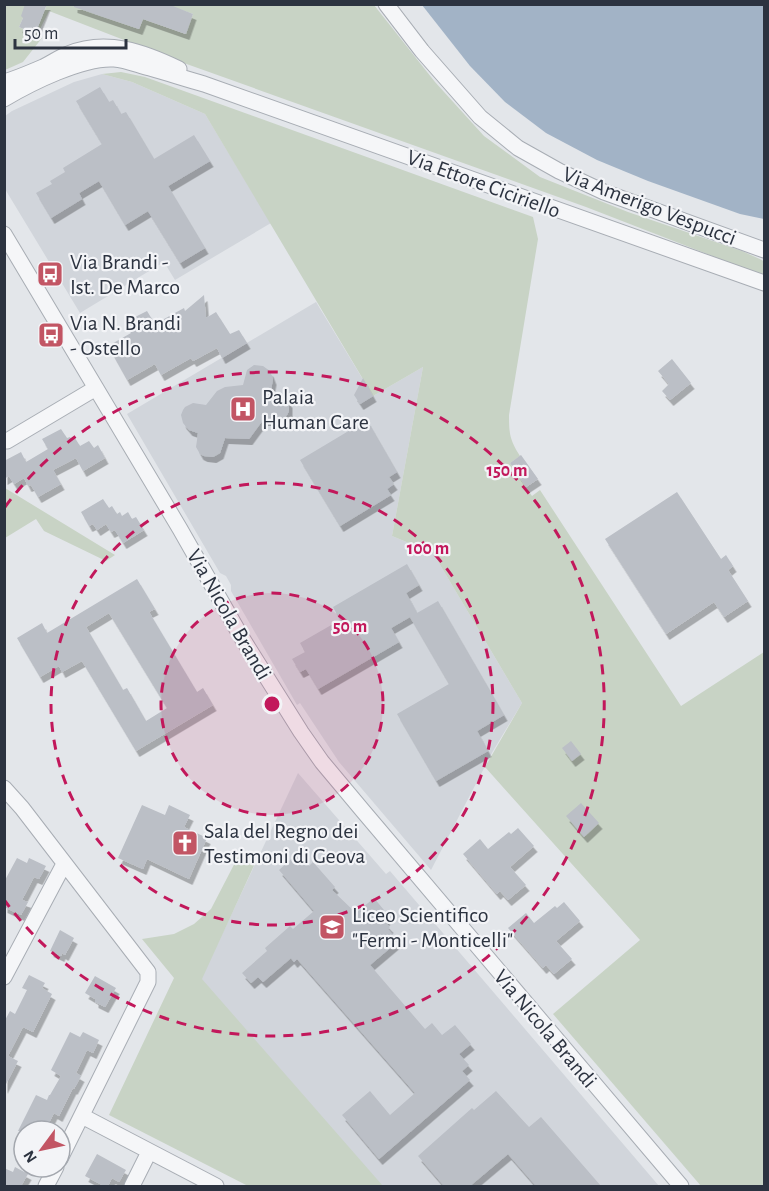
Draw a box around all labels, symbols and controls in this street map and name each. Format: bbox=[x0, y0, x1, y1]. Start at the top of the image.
scale bar bbox=[15, 12, 126, 50]
text: 50 m bbox=[24, 25, 58, 43]
street label: Via Ettore Ciciriello bbox=[404, 146, 563, 222]
street label: Via Amerigo Vespucci bbox=[560, 163, 739, 249]
place label: Via Brandi - Ist. De Marco bbox=[70, 251, 180, 298]
bus stop icon: Via Brandi - Ist. De Marco bbox=[35, 259, 65, 289]
place label: Via N. Brandi - Ostello bbox=[70, 312, 181, 359]
bus stop icon: Via N. Brandi - Ostello bbox=[36, 320, 66, 350]
place label: Palaia Human Care bbox=[262, 386, 369, 433]
hospital icon: Palaia Human Care bbox=[228, 394, 258, 424]
text: 150 m bbox=[487, 462, 527, 480]
text: 100 m bbox=[407, 540, 449, 558]
street label: Via Nicola Brandi bbox=[183, 545, 275, 684]
text: 50 m bbox=[333, 618, 367, 636]
centre of rings bbox=[262, 694, 282, 714]
place label: Sala del Regno dei Testimoni di Geova bbox=[204, 820, 365, 867]
church icon: Sala del Regno dei Testimoni di Geova bbox=[170, 828, 200, 858]
place label: Liceo Scientifico "Fermi - Monticelli" bbox=[352, 904, 513, 951]
school or university icon: Liceo Scientifico "Fermi - Monticelli" bbox=[317, 912, 347, 942]
street label: Via Nicola Brandi bbox=[490, 965, 601, 1092]
north arrow bbox=[12, 1119, 72, 1179]
text: N bbox=[21, 1148, 40, 1166]

